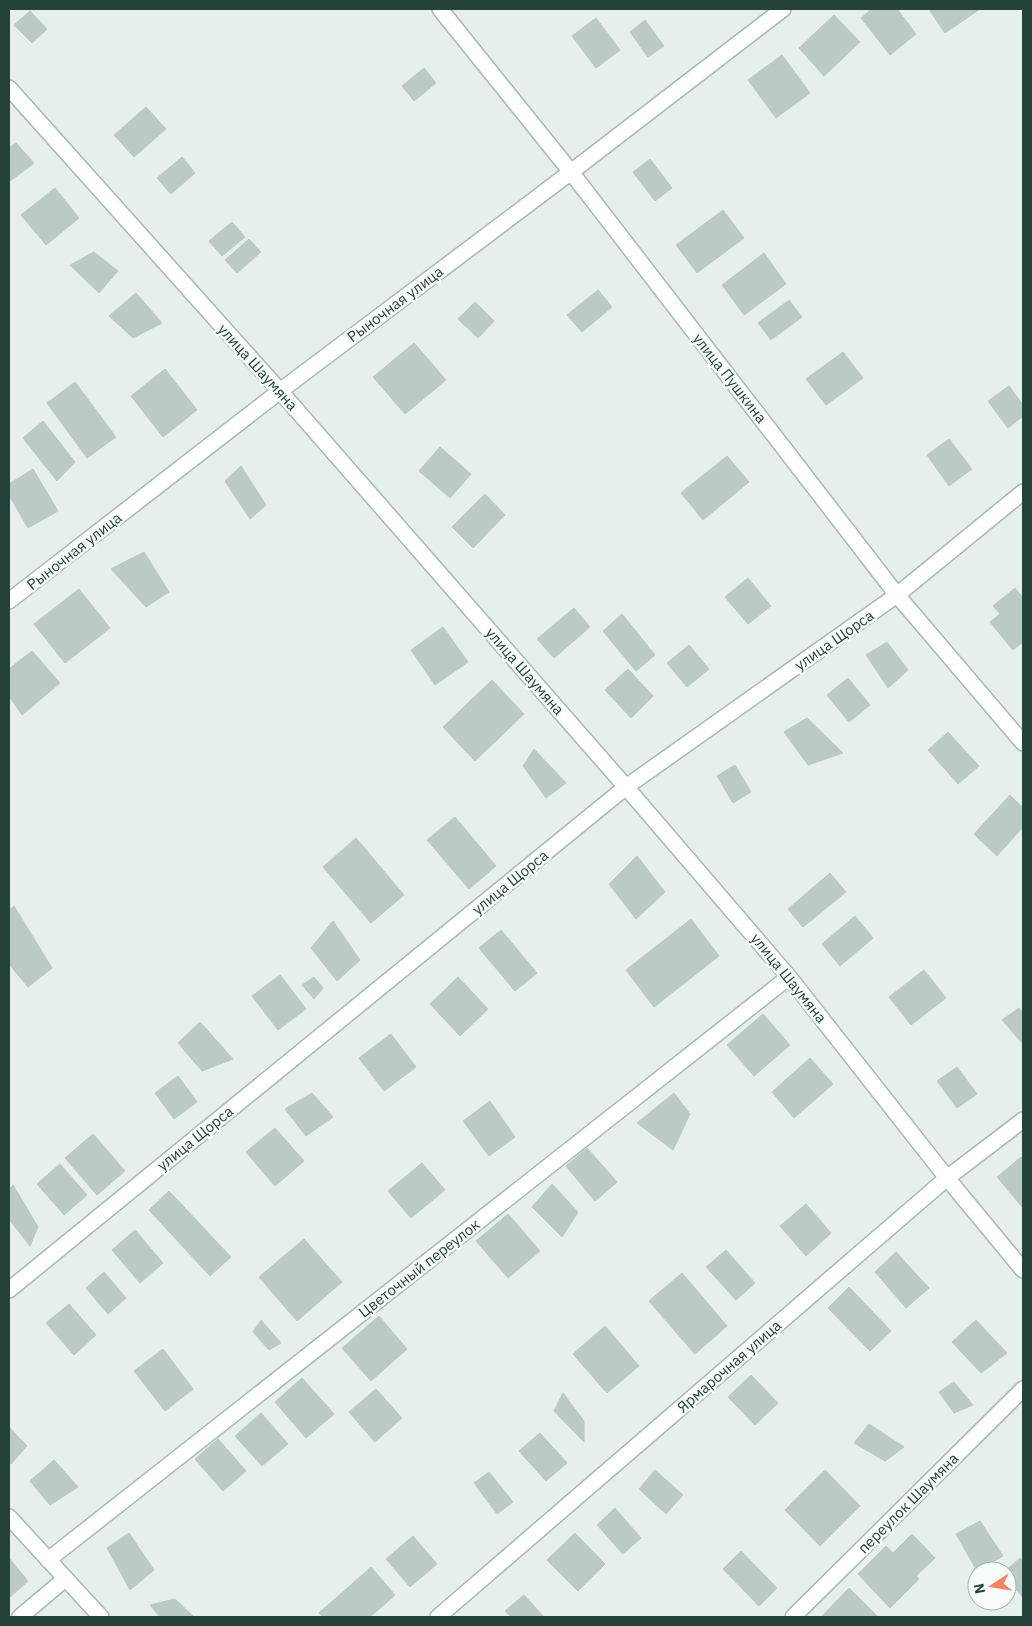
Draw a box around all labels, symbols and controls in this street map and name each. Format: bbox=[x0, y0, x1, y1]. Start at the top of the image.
street label: Рыночная улица bbox=[343, 262, 447, 346]
street label: улица Шаумяна bbox=[214, 320, 302, 414]
street label: улица Пушкина bbox=[689, 329, 771, 427]
street label: Рыночная улица bbox=[23, 508, 125, 594]
street label: улица Щорса bbox=[791, 606, 877, 674]
street label: улица Шаумяна bbox=[482, 623, 568, 719]
street label: улица Щорса bbox=[468, 845, 552, 919]
street label: улица Шаумяна bbox=[747, 929, 831, 1027]
street label: улица Щорса bbox=[153, 1101, 237, 1175]
street label: Цветочный переулок bbox=[355, 1215, 483, 1321]
street label: Ярмарочная улица bbox=[673, 1316, 785, 1416]
street label: переулок Шаумяна bbox=[854, 1449, 962, 1557]
north arrow bbox=[967, 1561, 1017, 1611]
text: N bbox=[969, 1582, 989, 1596]

